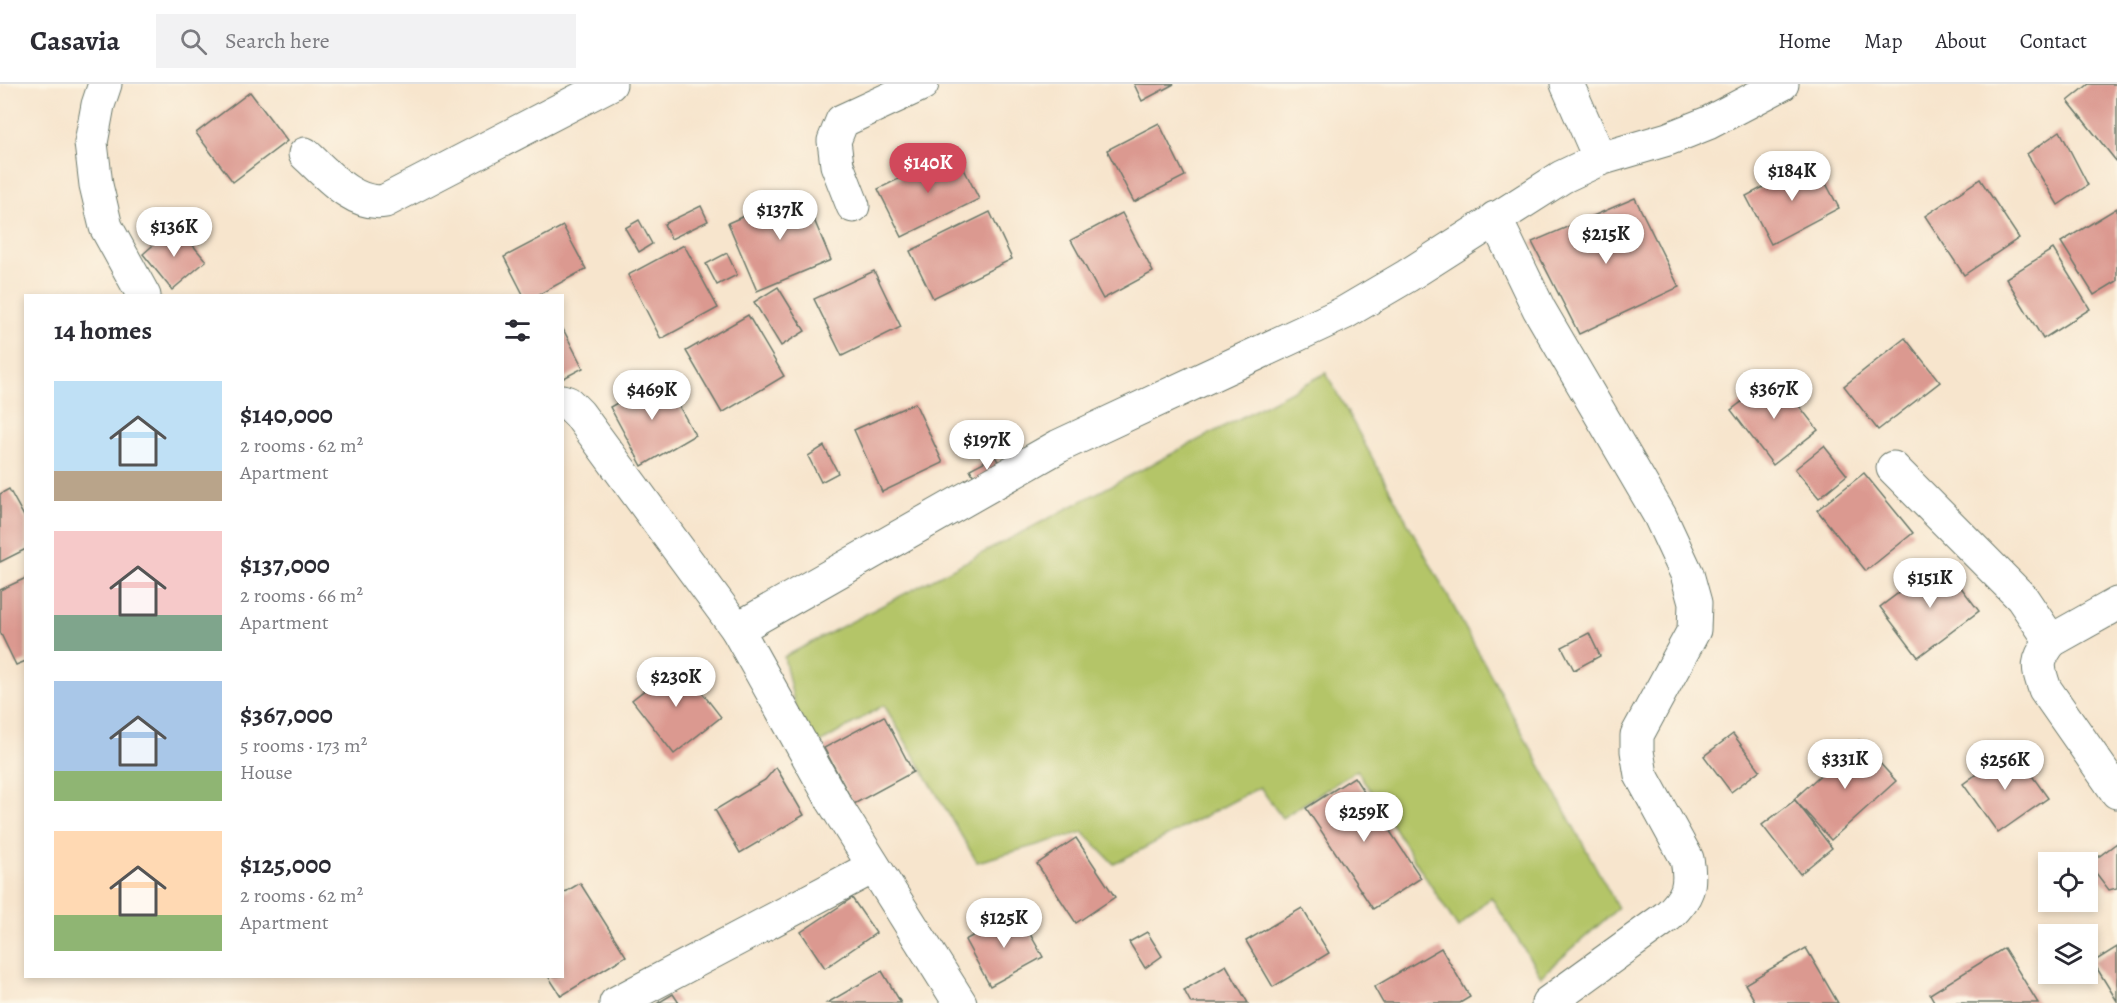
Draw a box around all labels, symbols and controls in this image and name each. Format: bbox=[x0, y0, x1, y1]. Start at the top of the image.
search box bbox=[156, 14, 576, 68]
text: Casavia bbox=[30, 22, 120, 60]
icon: search bbox=[177, 25, 210, 58]
text: Search here bbox=[225, 26, 330, 56]
text: Home bbox=[1778, 27, 1831, 55]
text: Map bbox=[1864, 27, 1902, 55]
text: About bbox=[1935, 27, 1987, 55]
text: Contact bbox=[2020, 27, 2087, 55]
pin: $140K bbox=[886, 143, 970, 194]
text: $140K bbox=[903, 149, 953, 176]
pin: $184K bbox=[1750, 151, 1834, 202]
text: $184K bbox=[1768, 157, 1816, 184]
pin: $137K bbox=[738, 190, 822, 241]
text: $137K bbox=[757, 196, 803, 223]
pin: $136K bbox=[132, 207, 216, 258]
text: $136K bbox=[150, 213, 198, 240]
pin: $215K bbox=[1564, 214, 1648, 265]
text: $215K bbox=[1582, 220, 1630, 247]
text: 14 homes bbox=[54, 313, 152, 348]
icon: filters bbox=[501, 314, 534, 347]
pin: $367K bbox=[1732, 369, 1816, 420]
pin: $469K bbox=[610, 370, 694, 421]
text: $367K bbox=[1750, 375, 1798, 402]
text: $469K bbox=[627, 376, 677, 403]
text: $140,000 bbox=[240, 397, 333, 432]
icon: home bbox=[102, 405, 174, 477]
pin: $197K bbox=[945, 420, 1029, 471]
text: $197K bbox=[963, 426, 1011, 453]
text: 2 rooms · 62 m² bbox=[240, 432, 363, 459]
text: Apartment bbox=[240, 459, 329, 486]
text: $137,000 bbox=[240, 547, 330, 582]
icon: home bbox=[102, 555, 174, 627]
pin: $151K bbox=[1888, 558, 1972, 609]
text: $151K bbox=[1907, 564, 1953, 591]
text: 2 rooms · 66 m² bbox=[240, 582, 363, 609]
text: Apartment bbox=[240, 609, 329, 636]
pin: $230K bbox=[634, 657, 718, 708]
text: $230K bbox=[651, 663, 701, 690]
text: $367,000 bbox=[240, 697, 333, 732]
icon: home bbox=[102, 705, 174, 777]
text: 5 rooms · 173 m² bbox=[240, 732, 367, 759]
pin: $331K bbox=[1803, 739, 1887, 790]
pin: $256K bbox=[1963, 740, 2047, 791]
text: $331K bbox=[1822, 745, 1868, 772]
text: $256K bbox=[1980, 746, 2030, 773]
text: House bbox=[240, 759, 292, 786]
pin: $259K bbox=[1322, 792, 1406, 843]
text: $259K bbox=[1339, 798, 1389, 825]
text: $125,000 bbox=[240, 847, 331, 882]
map controls bbox=[2038, 852, 2098, 984]
button: locate bbox=[2038, 852, 2098, 912]
icon: home bbox=[102, 855, 174, 927]
text: 2 rooms · 62 m² bbox=[240, 882, 363, 909]
pin: $125K bbox=[962, 898, 1046, 949]
text: $125K bbox=[980, 904, 1028, 931]
text: Apartment bbox=[240, 909, 329, 936]
button: layers bbox=[2038, 924, 2098, 984]

